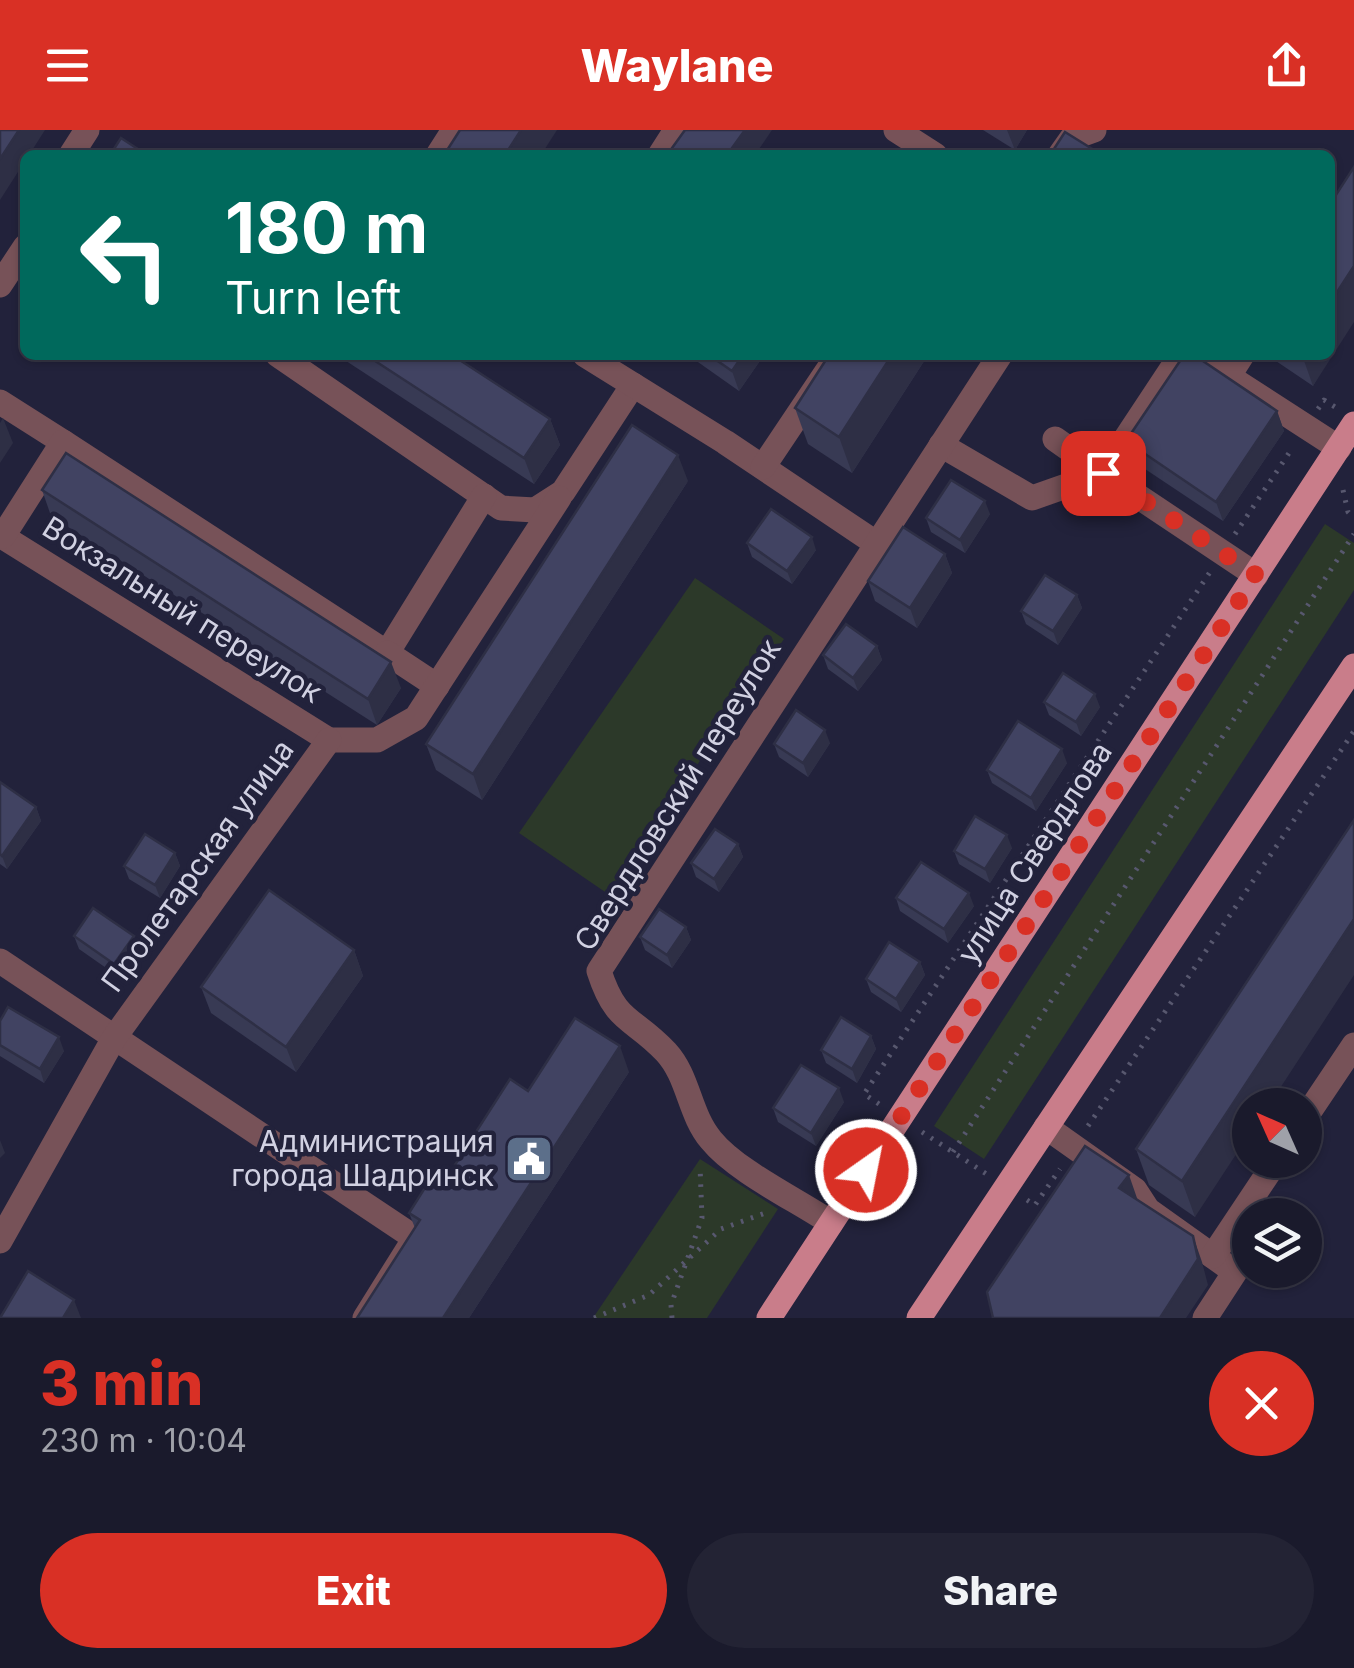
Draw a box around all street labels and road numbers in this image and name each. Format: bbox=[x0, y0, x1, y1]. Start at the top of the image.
street label: Вокзальный переулок bbox=[36, 508, 329, 710]
street label: Свердловский переулок bbox=[566, 632, 788, 957]
street label: Пролетарская улица bbox=[94, 732, 301, 999]
street label: улица Свердлова bbox=[949, 735, 1119, 970]

